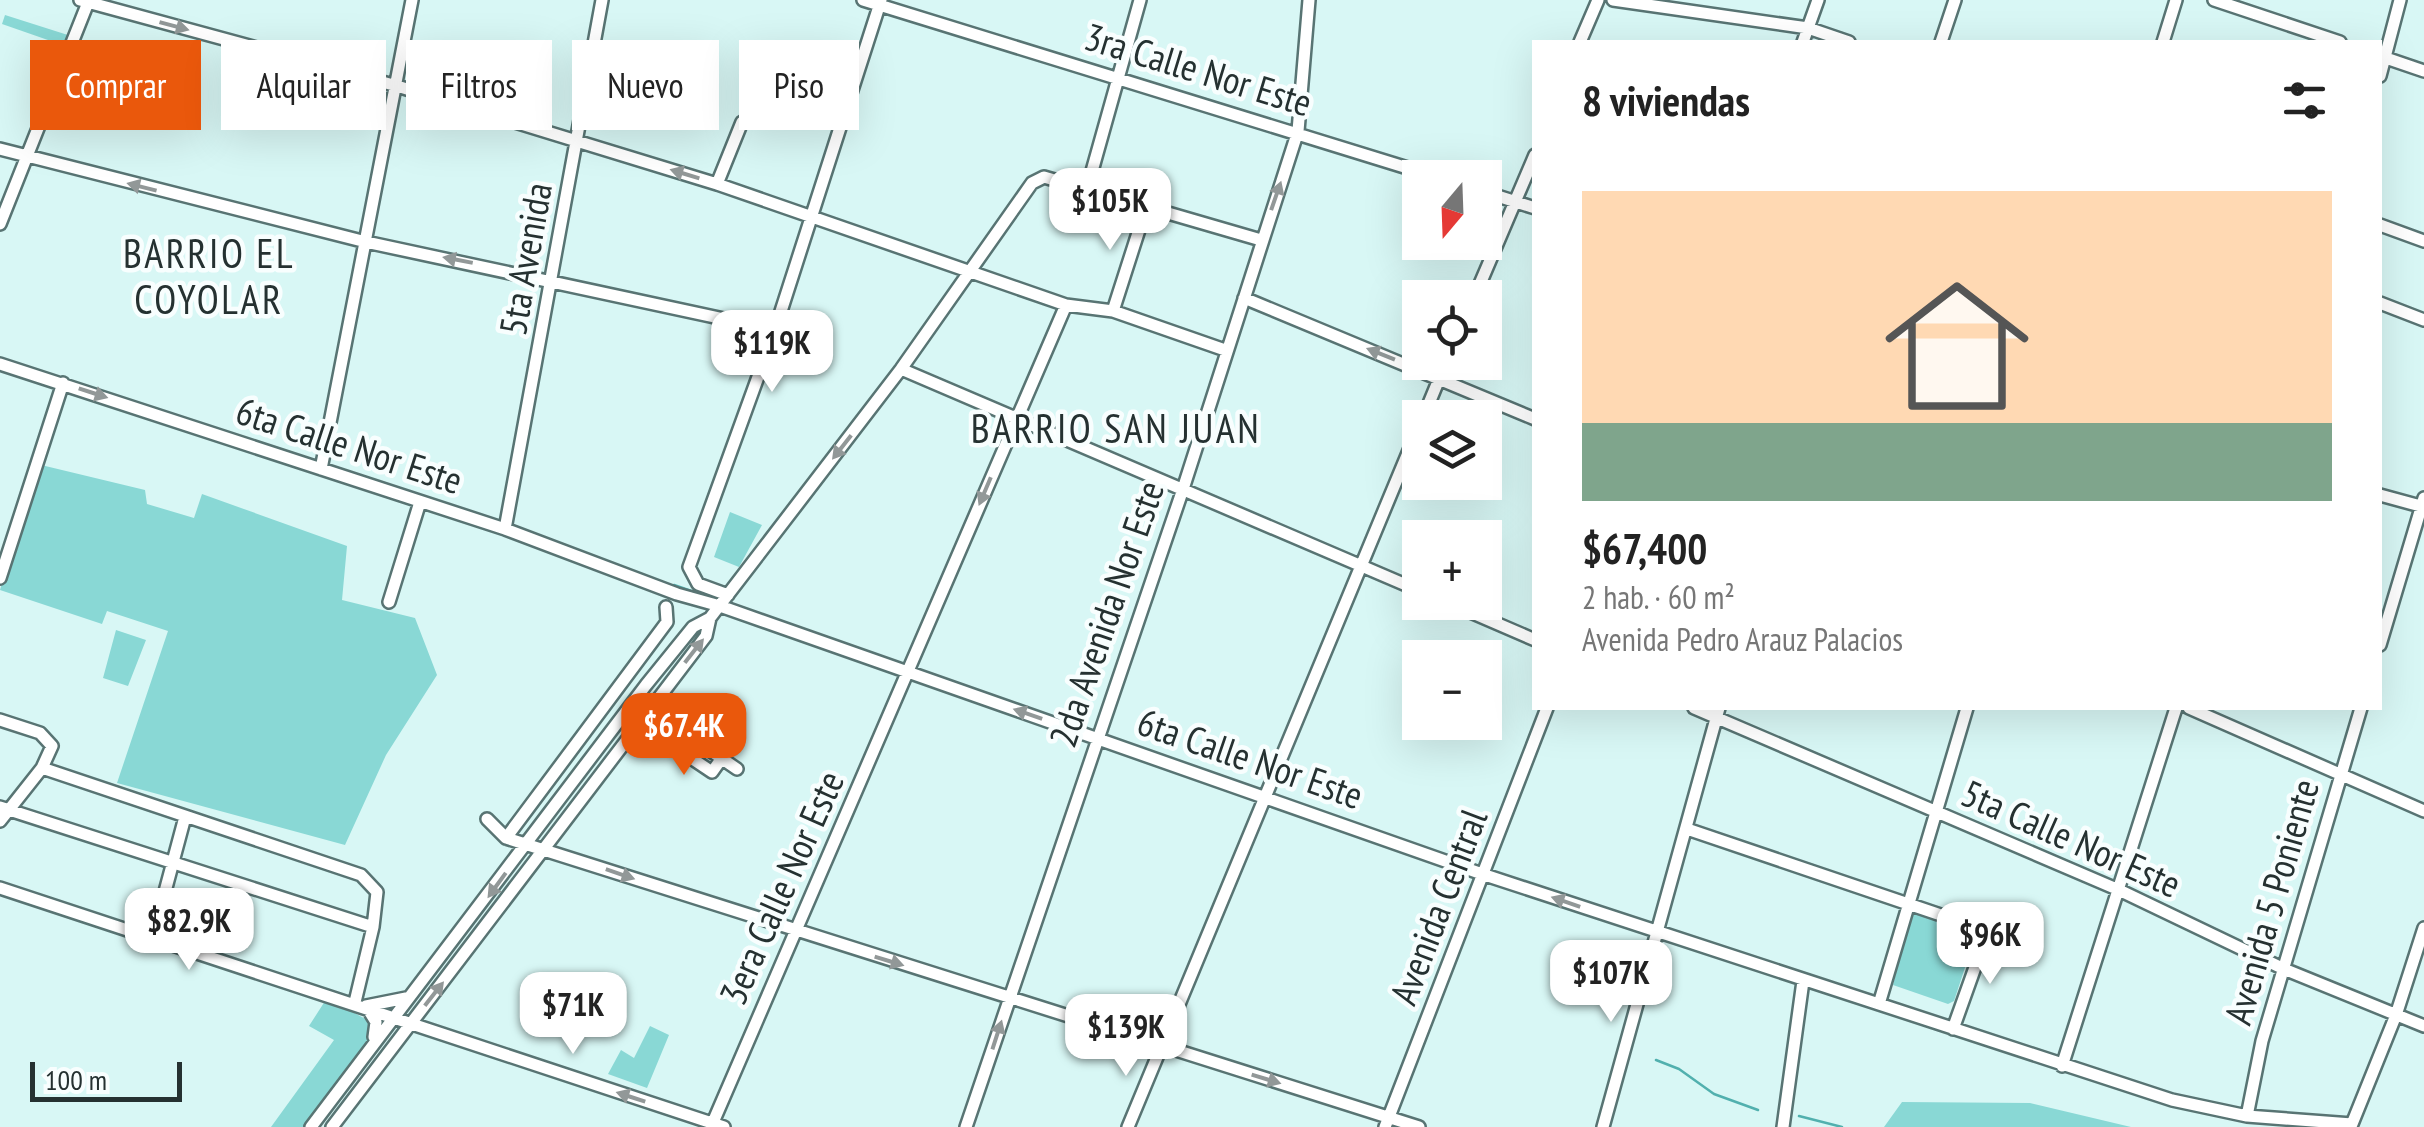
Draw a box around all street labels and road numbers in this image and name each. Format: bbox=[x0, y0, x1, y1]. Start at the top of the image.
street label: 3ra Calle Nor Este bbox=[1079, 11, 1318, 126]
street label: 5ta Avenida bbox=[487, 179, 562, 339]
street label: 6ta Calle Nor Este bbox=[230, 385, 469, 504]
street label: 2da Avenida Nor Este bbox=[1037, 474, 1174, 753]
street label: 6ta Calle Nor Este bbox=[1132, 696, 1369, 819]
street label: 3era Calle Nor Este bbox=[707, 763, 854, 1012]
street label: 5ta Calle Nor Este bbox=[1954, 768, 2189, 908]
street label: Avenida 5 Poniente bbox=[2212, 773, 2329, 1030]
street label: Avenida Central bbox=[1378, 802, 1497, 1011]

